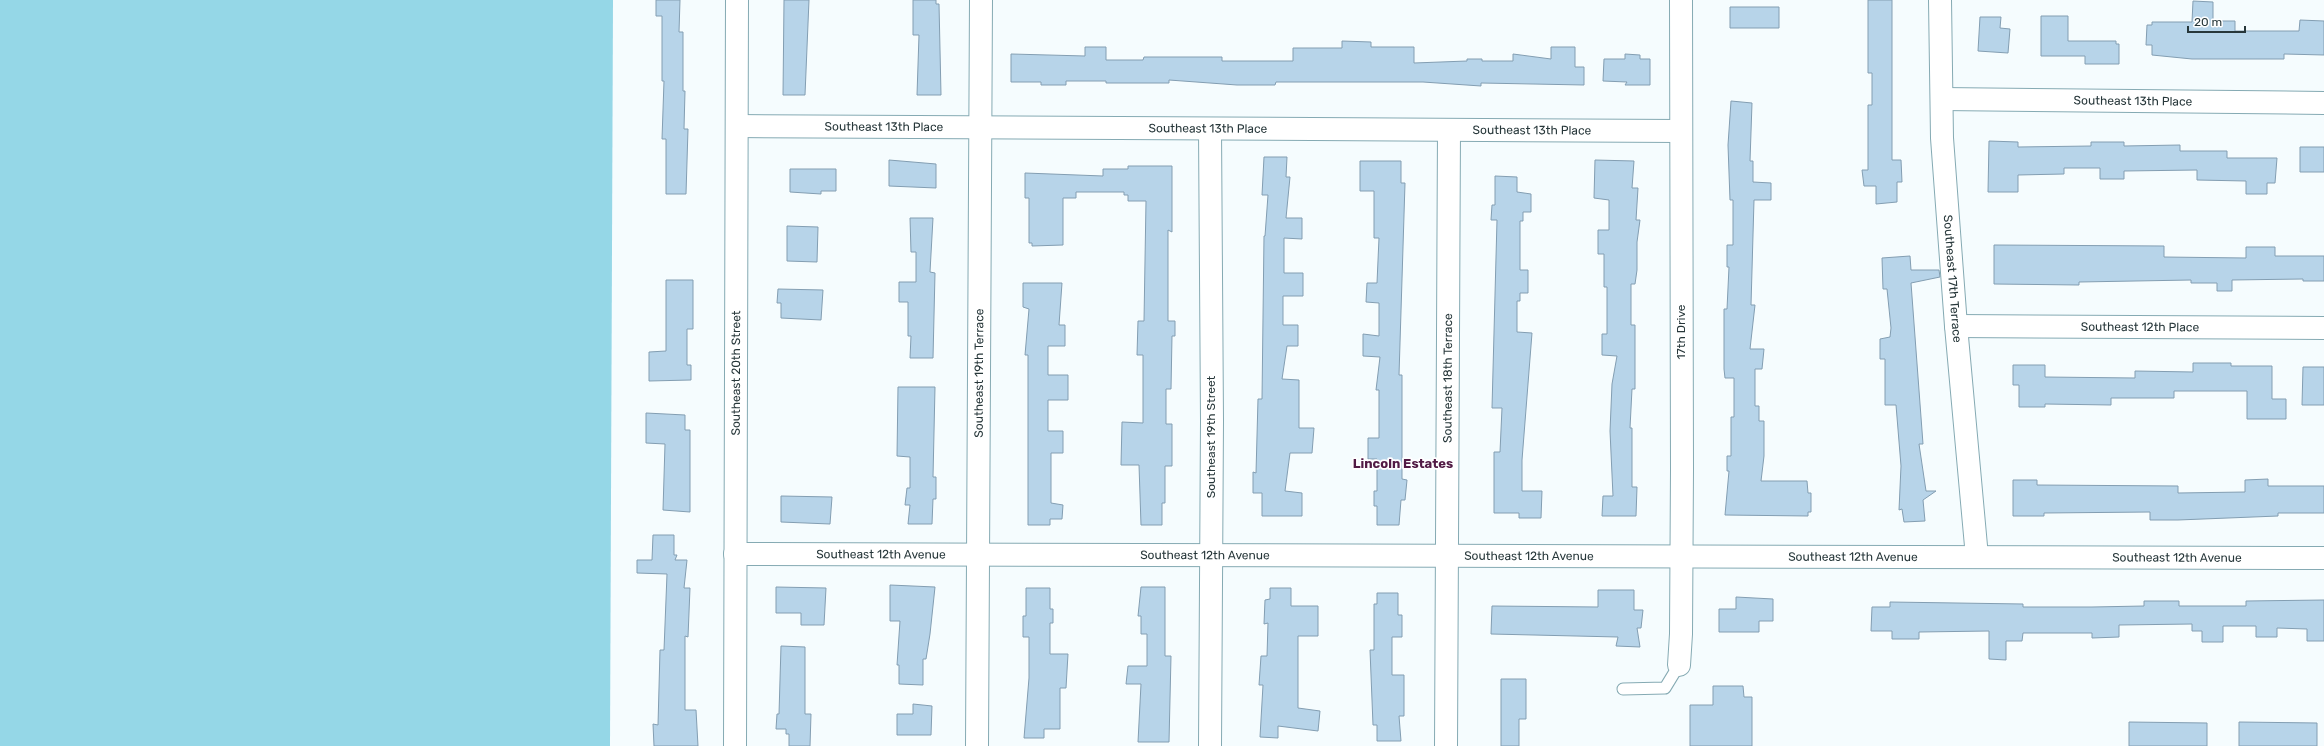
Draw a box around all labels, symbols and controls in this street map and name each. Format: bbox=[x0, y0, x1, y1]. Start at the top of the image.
scale bar bbox=[2188, 8, 2245, 34]
text: 20 m bbox=[2194, 15, 2222, 29]
street label: Southeast 13th Place bbox=[2074, 93, 2193, 109]
street label: Southeast 13th Place bbox=[825, 119, 944, 134]
street label: Southeast 13th Place bbox=[1149, 121, 1268, 136]
street label: Southeast 13th Place bbox=[1473, 123, 1592, 138]
street label: Southeast 17th Terrace bbox=[1941, 214, 1964, 343]
street label: 17th Drive bbox=[1674, 304, 1688, 360]
street label: Southeast 19th Terrace bbox=[972, 308, 986, 438]
street label: Southeast 20th Street bbox=[729, 310, 743, 436]
street label: Southeast 18th Terrace bbox=[1440, 313, 1455, 443]
street label: Southeast 12th Place bbox=[2081, 320, 2200, 334]
street label: Southeast 19th Street bbox=[1204, 375, 1218, 498]
district label: Lincoln Estates bbox=[1353, 456, 1453, 471]
street label: Southeast 12th Avenue bbox=[816, 547, 946, 562]
street label: Southeast 12th Avenue bbox=[1140, 548, 1270, 562]
street label: Southeast 12th Avenue bbox=[1464, 549, 1594, 563]
street label: Southeast 12th Avenue bbox=[1788, 550, 1918, 564]
street label: Southeast 12th Avenue bbox=[2112, 550, 2242, 565]

